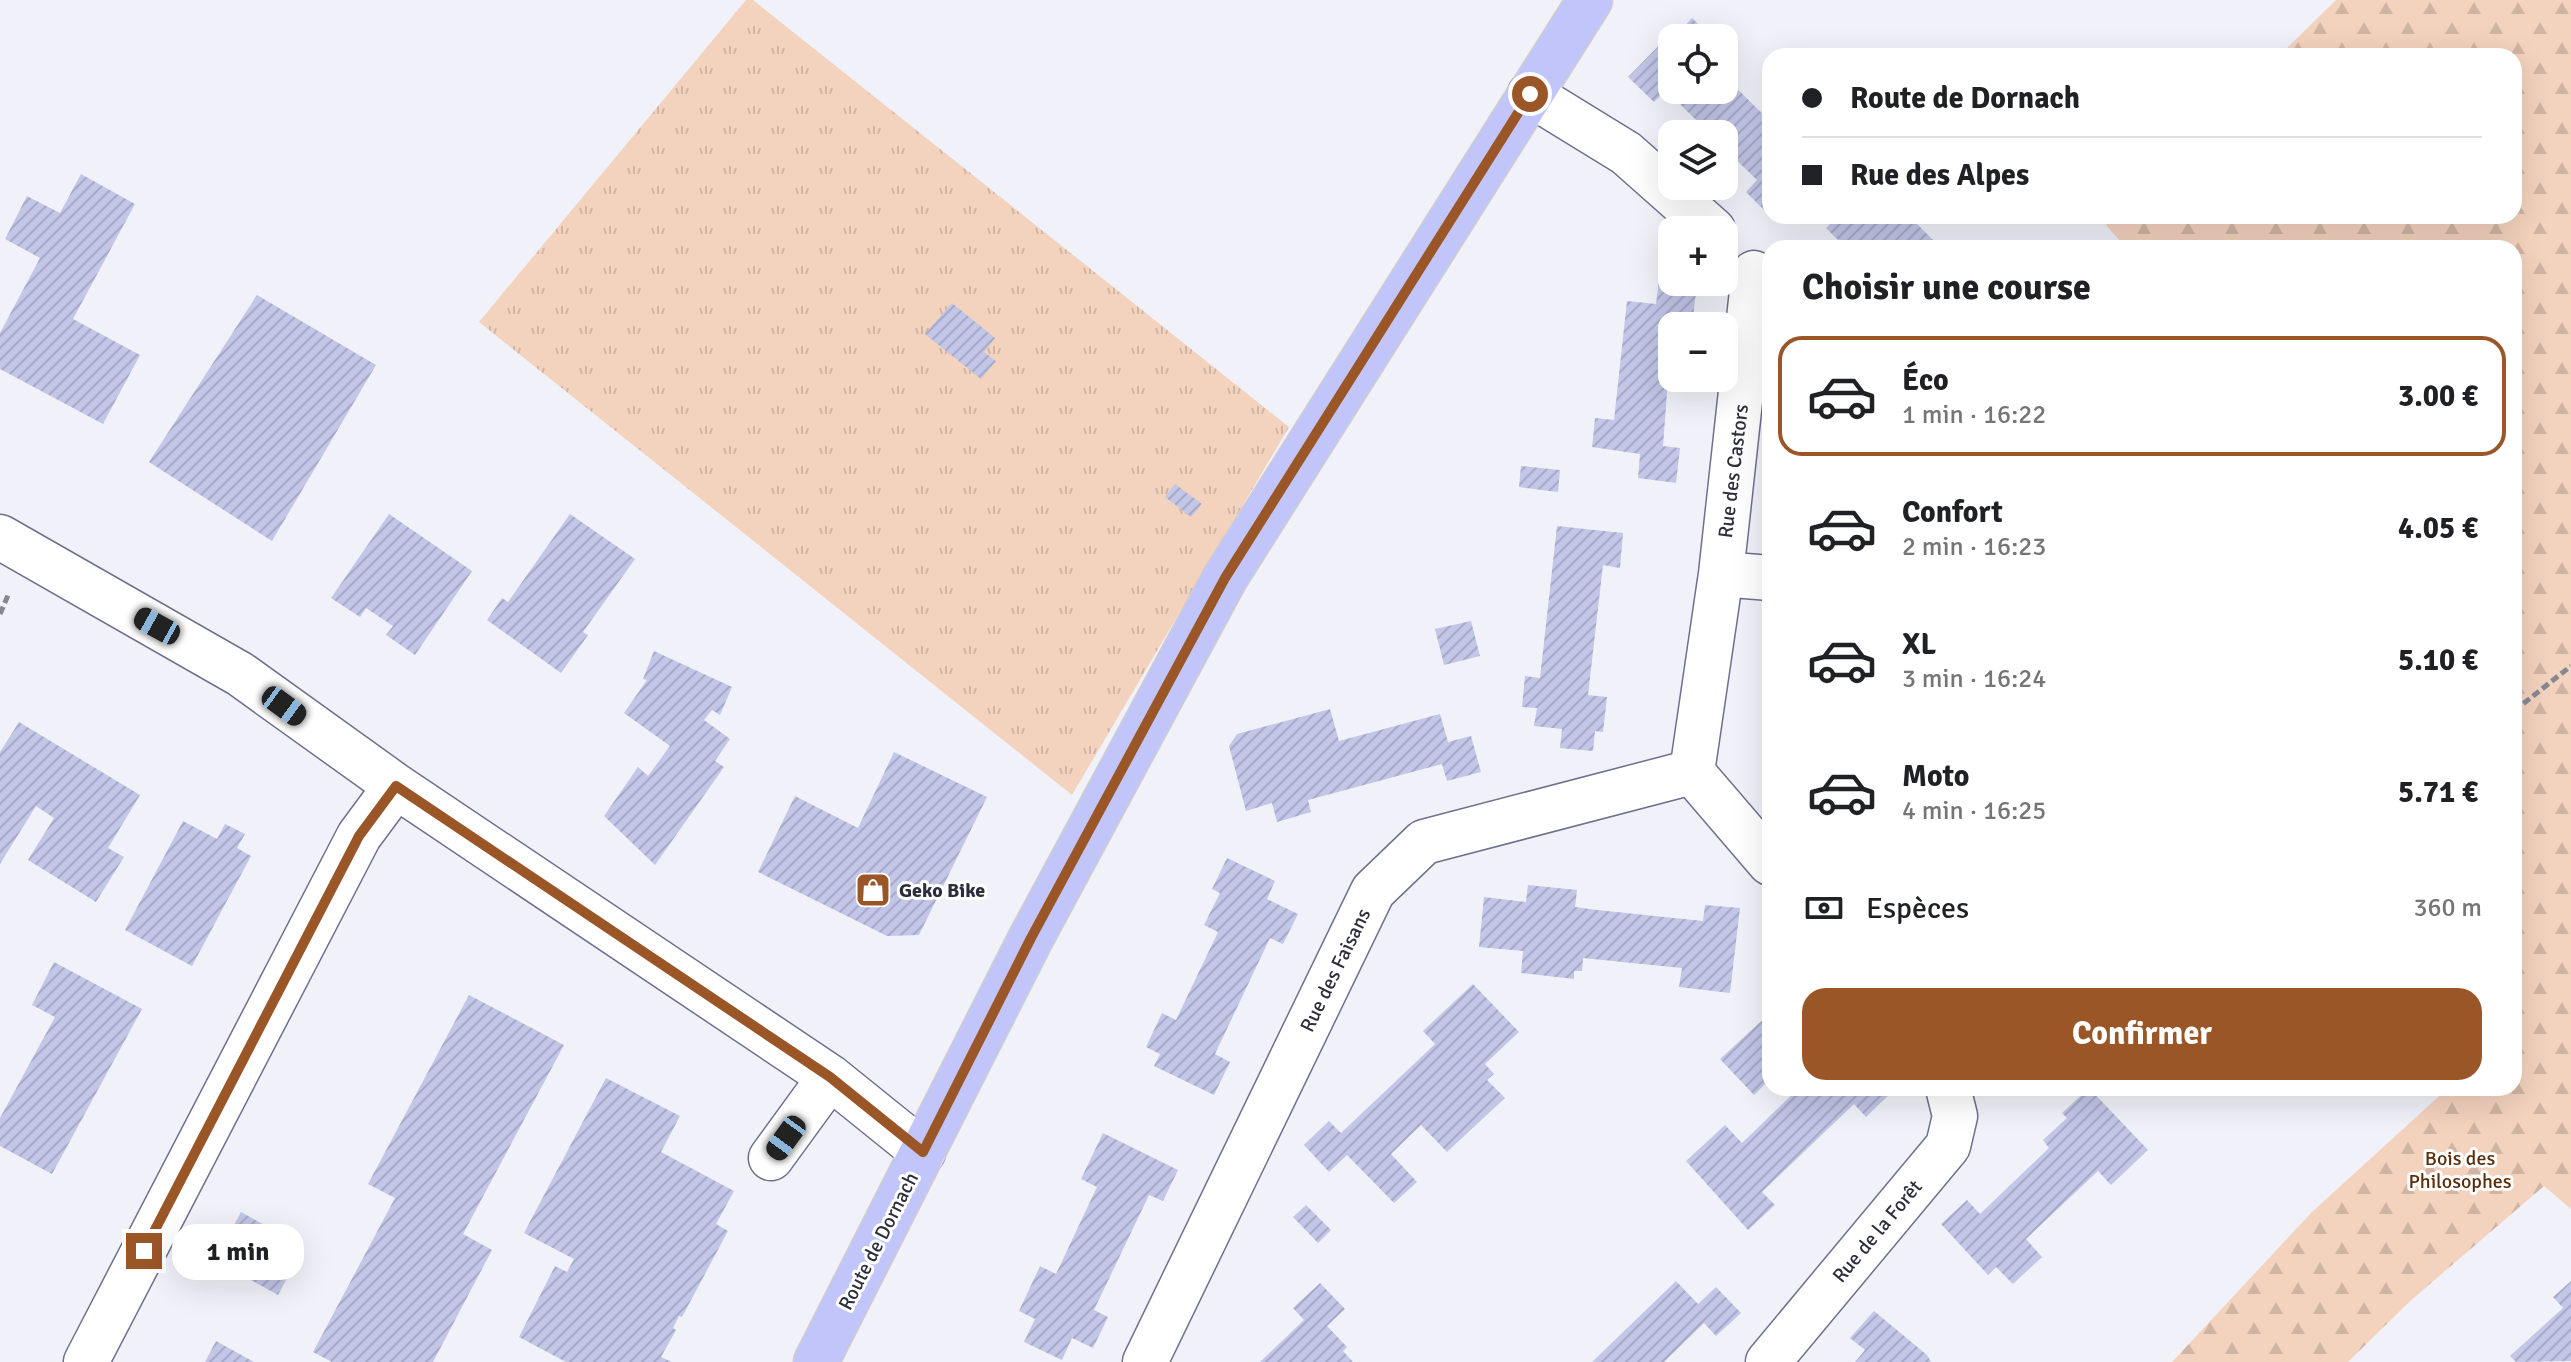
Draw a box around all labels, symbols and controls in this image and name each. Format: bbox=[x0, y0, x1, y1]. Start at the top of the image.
map controls bbox=[1658, 24, 1738, 392]
button: locate bbox=[1658, 24, 1738, 104]
route start bbox=[1512, 76, 1548, 112]
text: Route de Dornach bbox=[1850, 80, 2080, 117]
button: layers bbox=[1658, 120, 1738, 200]
text: Rue des Alpes bbox=[1850, 157, 2029, 194]
button: + bbox=[1658, 216, 1738, 296]
text: Choisir une course bbox=[1802, 265, 2091, 310]
button: − bbox=[1658, 312, 1738, 392]
icon: car bbox=[1806, 360, 1878, 432]
text: Éco bbox=[1902, 362, 1949, 399]
text: 3.00 € bbox=[2398, 378, 2478, 415]
text: 1 min · 16:22 bbox=[1902, 399, 2046, 431]
street label: Rue des Castors bbox=[1713, 402, 1754, 539]
icon: car bbox=[1806, 492, 1878, 564]
text: Confort bbox=[1902, 494, 2003, 531]
text: 4.05 € bbox=[2398, 510, 2478, 547]
text: 2 min · 16:23 bbox=[1902, 531, 2046, 563]
car bbox=[130, 604, 184, 648]
icon: car bbox=[1806, 624, 1878, 696]
text: XL bbox=[1902, 626, 1936, 663]
text: 5.10 € bbox=[2398, 642, 2478, 679]
text: 3 min · 16:24 bbox=[1902, 663, 2046, 695]
car bbox=[258, 682, 310, 730]
icon: car bbox=[1806, 756, 1878, 828]
text: Moto bbox=[1902, 758, 1969, 795]
text: 5.71 € bbox=[2398, 774, 2478, 811]
text: 4 min · 16:25 bbox=[1902, 795, 2046, 827]
shop icon: Geko Bike bbox=[854, 871, 892, 909]
place label: Geko Bike bbox=[899, 878, 985, 903]
icon: cash bbox=[1802, 886, 1846, 930]
text: Espèces bbox=[1866, 890, 1969, 927]
text: 360 m bbox=[2413, 892, 2482, 924]
street label: Rue des Faisans bbox=[1295, 904, 1376, 1036]
button: Confirmer bbox=[1802, 988, 2482, 1080]
car bbox=[762, 1112, 810, 1164]
park label: Bois des Philosophes bbox=[2408, 1146, 2512, 1194]
street label: Route de Dornach bbox=[833, 1168, 924, 1314]
street label: Rue de la Forêt bbox=[1827, 1175, 1928, 1288]
callout: 1 min bbox=[172, 1223, 304, 1279]
route end bbox=[126, 1233, 162, 1269]
text: 1 min bbox=[207, 1236, 269, 1268]

